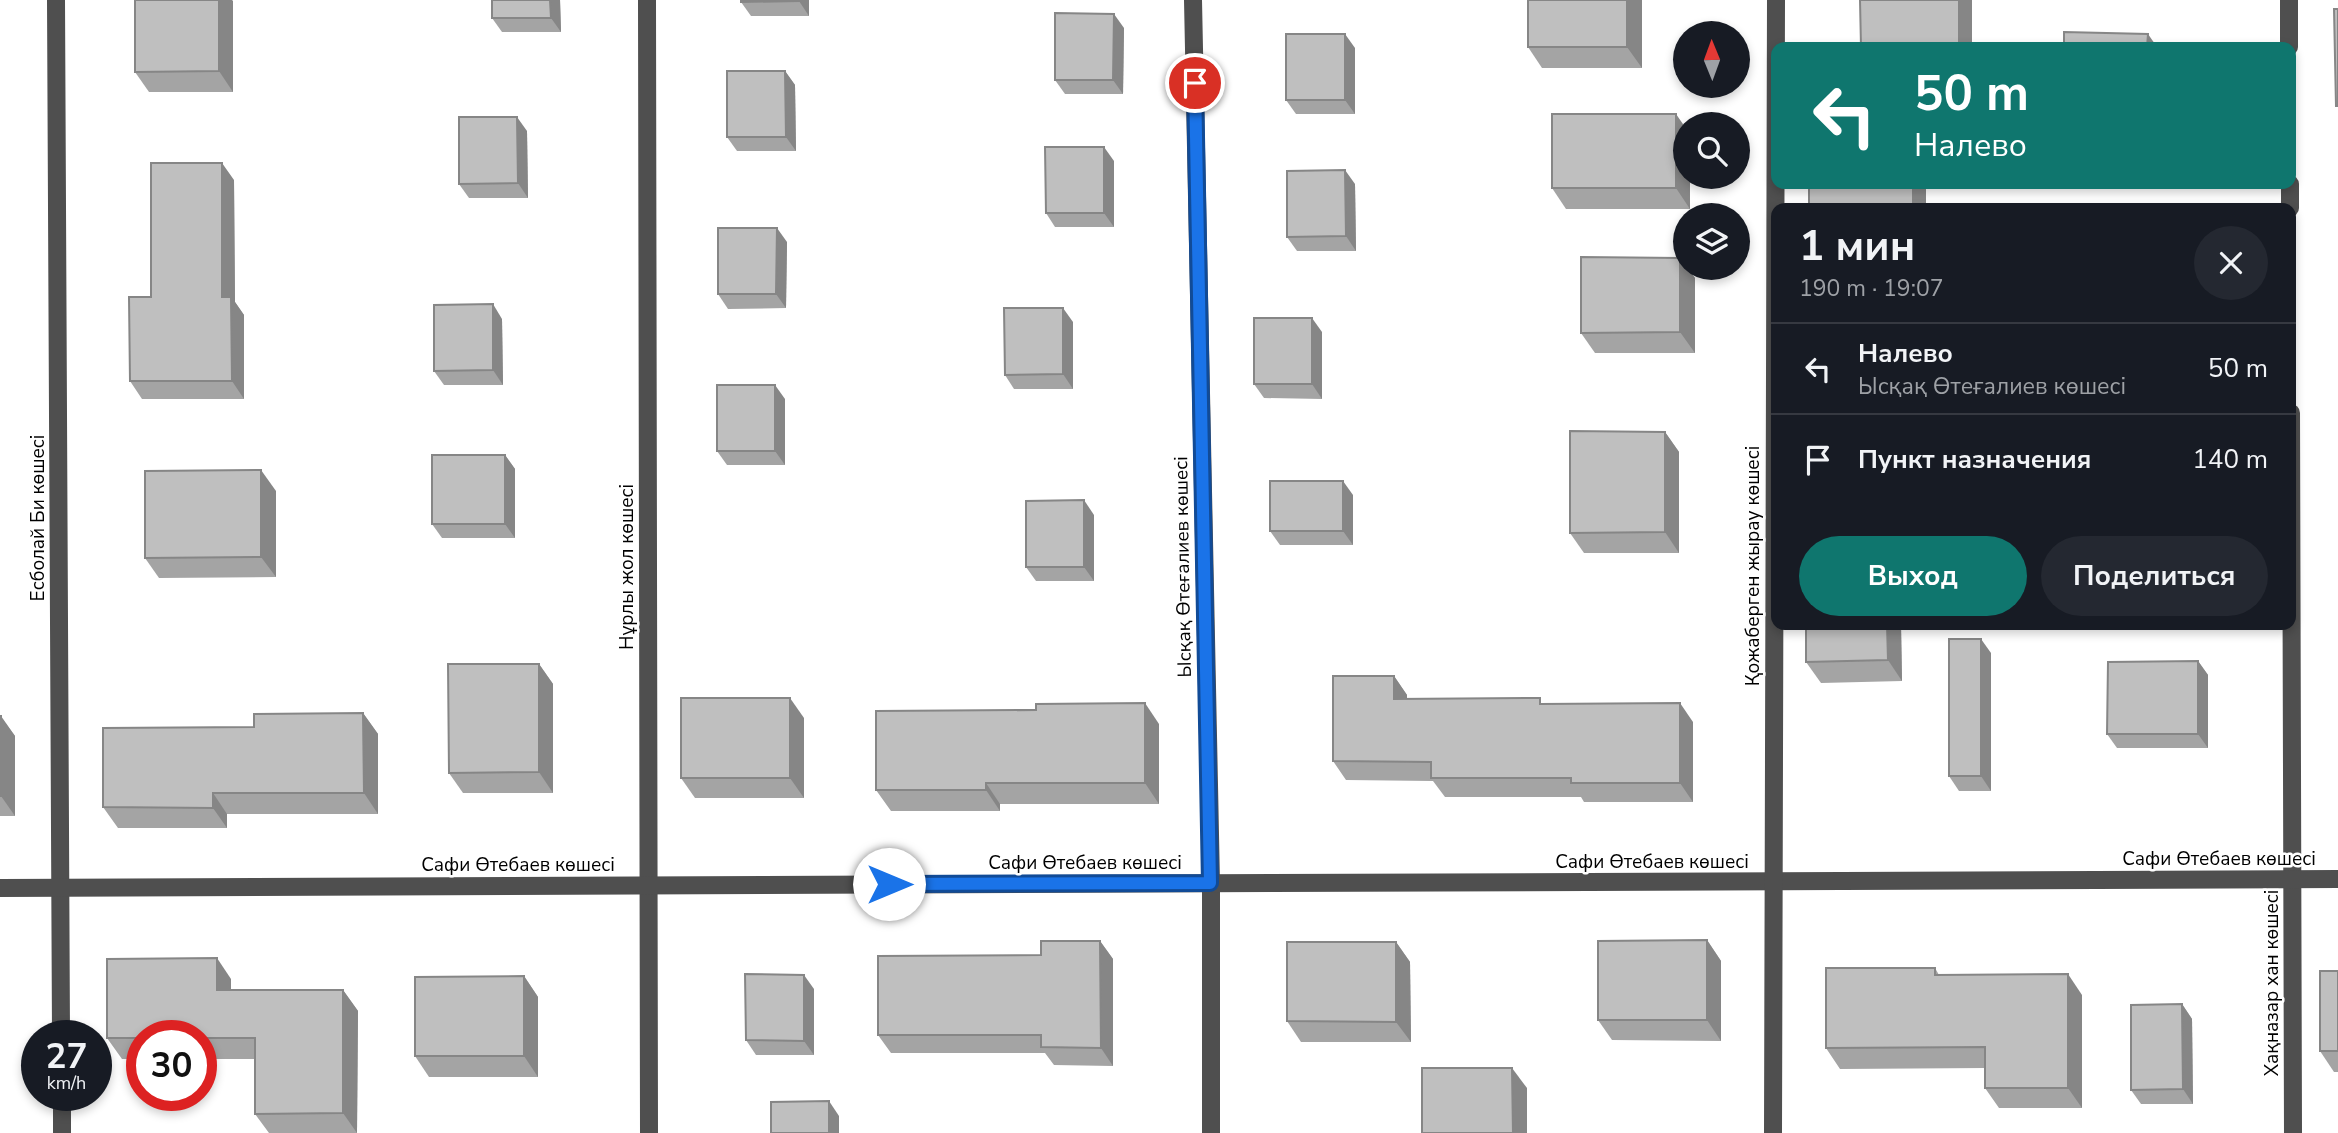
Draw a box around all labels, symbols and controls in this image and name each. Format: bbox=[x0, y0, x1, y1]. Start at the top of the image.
north arrow bbox=[1673, 21, 1750, 98]
map controls bbox=[1673, 21, 1750, 280]
pin bbox=[1165, 53, 1225, 113]
text: 50 m bbox=[1914, 60, 2029, 127]
icon: arrive bbox=[1176, 64, 1214, 102]
icon: left bbox=[1799, 70, 1890, 161]
button: search bbox=[1673, 112, 1750, 189]
text: Налево bbox=[1914, 124, 2027, 167]
button: layers bbox=[1673, 203, 1750, 280]
text: 1 мин bbox=[1799, 218, 1915, 275]
button: close bbox=[2194, 226, 2268, 300]
text: 190 m · 19:07 bbox=[1799, 273, 1944, 304]
text: Налево bbox=[1858, 336, 1953, 371]
icon: left bbox=[1799, 350, 1837, 388]
text: 50 m bbox=[2208, 351, 2268, 386]
text: Ысқақ Өтеғалиев көшесі bbox=[1858, 371, 2126, 402]
street label: Есболай Би көшесі bbox=[25, 435, 51, 601]
icon: arrive bbox=[1799, 441, 1837, 479]
text: Пункт назначения bbox=[1858, 442, 2091, 477]
text: 140 m bbox=[2192, 442, 2268, 477]
street label: Қожаберген жырау көшесі bbox=[1740, 446, 1766, 686]
street label: Ысқақ Өтеғалиев көшесі bbox=[1168, 456, 1198, 678]
street label: Нұрлы жол көшесі bbox=[614, 484, 640, 650]
button: Выход bbox=[1799, 536, 2027, 616]
button: Поделиться bbox=[2041, 536, 2268, 616]
street label: Сафи Өтебаев көшесі bbox=[2122, 846, 2316, 872]
position arrow bbox=[852, 847, 926, 921]
street label: Сафи Өтебаев көшесі bbox=[1555, 849, 1749, 875]
street label: Сафи Өтебаев көшесі bbox=[988, 850, 1182, 876]
street label: Сафи Өтебаев көшесі bbox=[421, 852, 615, 878]
street label: Хақназар хан көшесі bbox=[2259, 890, 2285, 1076]
speed limit sign: 30 bbox=[126, 1020, 217, 1111]
text: 27 bbox=[45, 1033, 88, 1080]
text: km/h bbox=[47, 1071, 86, 1095]

